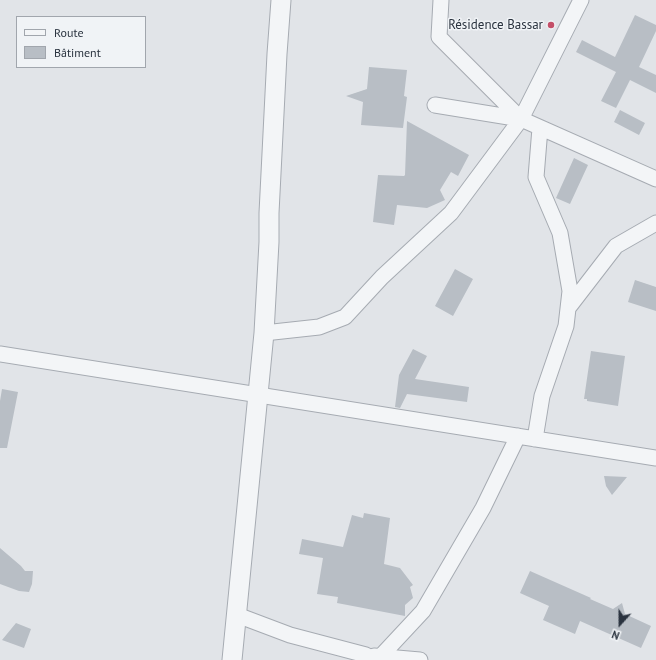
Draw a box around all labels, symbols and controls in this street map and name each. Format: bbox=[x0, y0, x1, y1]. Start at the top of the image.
legend bbox=[16, 16, 146, 68]
place label: Résidence Bassar bbox=[448, 17, 543, 33]
marker: Résidence Bassar bbox=[546, 20, 556, 30]
text: Route bbox=[54, 25, 84, 40]
text: Bâtiment bbox=[54, 45, 101, 60]
north arrow bbox=[600, 604, 640, 644]
text: N bbox=[610, 627, 622, 643]

